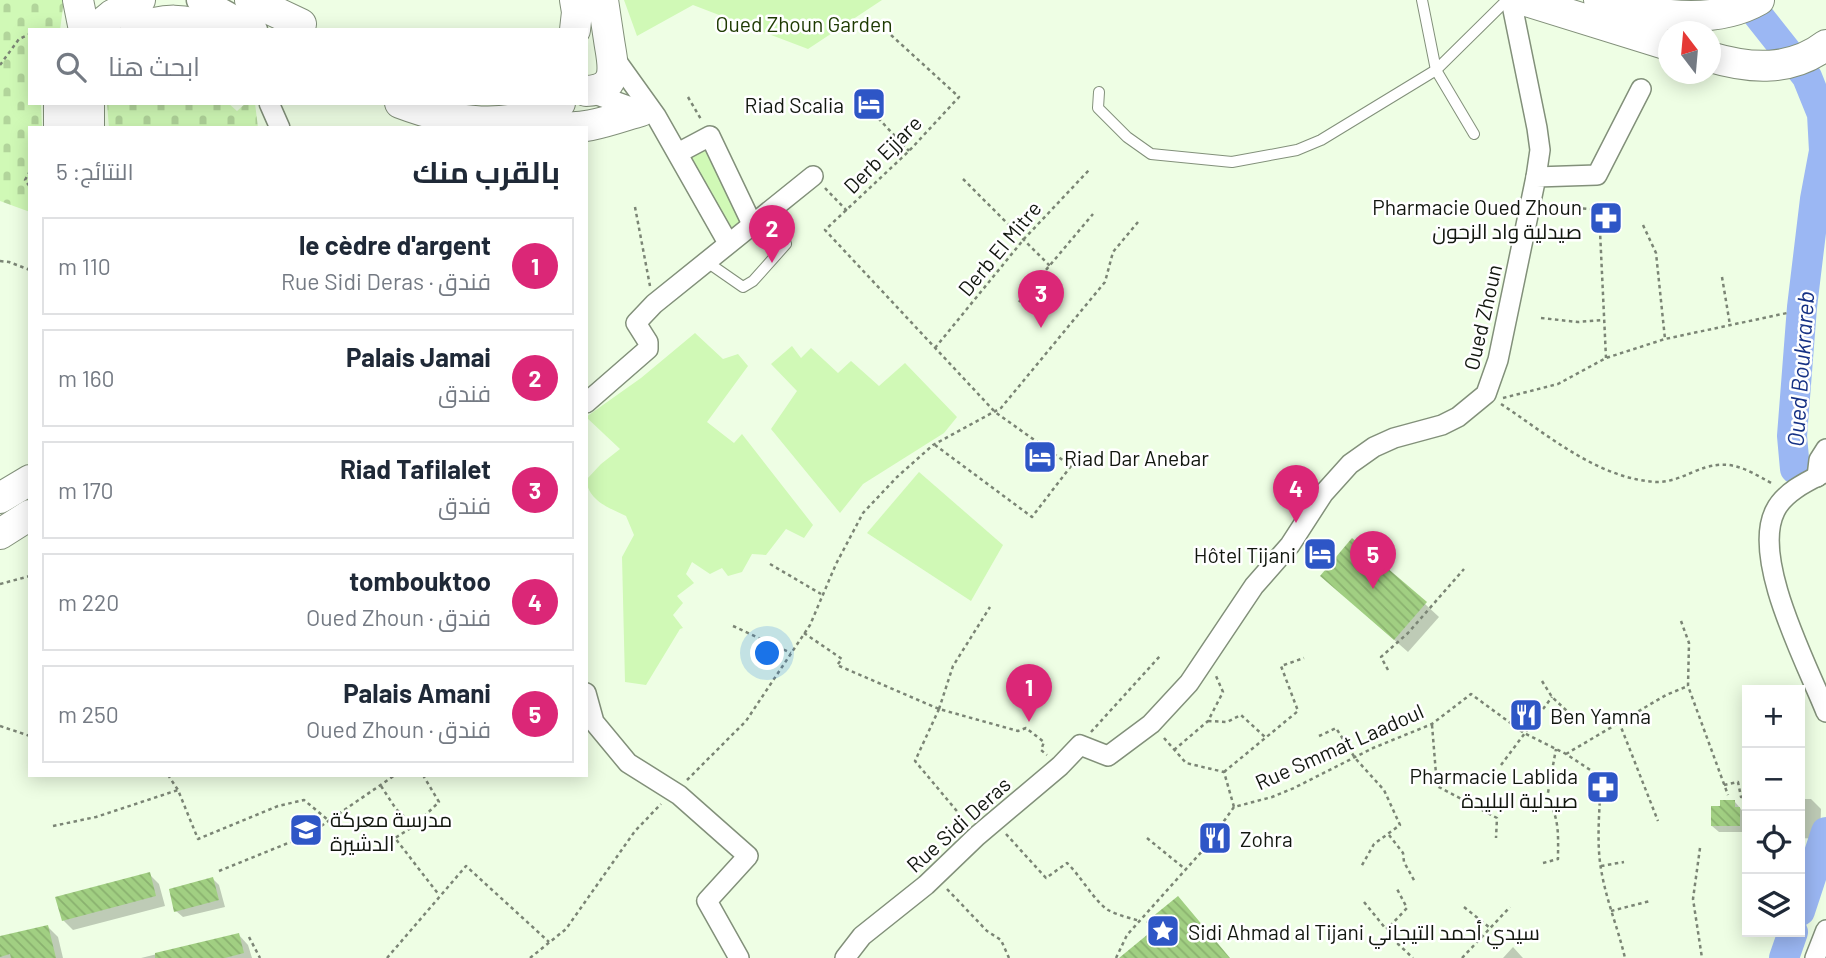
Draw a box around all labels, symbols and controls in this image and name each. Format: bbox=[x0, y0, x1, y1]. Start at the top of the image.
park label: Oued Zhoun Garden bbox=[715, 11, 893, 36]
north arrow bbox=[1658, 21, 1721, 84]
search box bbox=[28, 28, 588, 105]
icon: search bbox=[52, 48, 90, 86]
text: ابحث هنا bbox=[108, 50, 200, 81]
hotel icon: Riad Scalia bbox=[850, 85, 888, 123]
place label: Riad Scalia bbox=[745, 92, 844, 117]
street label: Derb Ejjare bbox=[838, 110, 926, 198]
text: بالقرب منك bbox=[412, 153, 560, 189]
text: النتائج: 5 bbox=[56, 157, 134, 185]
place label: Pharmacie Oued Zhoun صيدلية واد الزحون bbox=[1372, 194, 1582, 245]
street label: Derb El Mitre bbox=[952, 196, 1046, 300]
pharmacy icon: Pharmacie Oued Zhoun صيدلية واد الزحون bbox=[1587, 199, 1625, 237]
pin: 2 bbox=[749, 205, 795, 263]
text: le cèdre d'argent bbox=[299, 229, 491, 260]
text: 110 m bbox=[58, 252, 111, 280]
text: 1 bbox=[531, 252, 539, 280]
street label: Oued Zhoun bbox=[1458, 262, 1506, 372]
text: فندق · Rue Sidi Deras bbox=[281, 267, 491, 295]
pin: 3 bbox=[1018, 270, 1064, 328]
water label: Oued Boukrareb bbox=[1781, 290, 1819, 448]
text: Palais Jamai bbox=[346, 341, 491, 372]
text: 160 m bbox=[58, 364, 115, 392]
text: 2 bbox=[529, 364, 541, 392]
text: فندق bbox=[438, 379, 491, 407]
hotel icon: Riad Dar Anebar bbox=[1021, 438, 1059, 476]
place label: Riad Dar Anebar bbox=[1064, 445, 1209, 470]
text: Riad Tafilalet bbox=[340, 453, 491, 484]
pin: 4 bbox=[1273, 465, 1319, 523]
text: 170 m bbox=[58, 476, 114, 504]
text: 3 bbox=[529, 476, 541, 504]
text: فندق bbox=[438, 491, 491, 519]
pin: 5 bbox=[1350, 531, 1396, 589]
hotel icon: Hôtel Tijani bbox=[1301, 535, 1339, 573]
place label: Hôtel Tijani bbox=[1194, 542, 1296, 567]
text: tombouktoo bbox=[349, 565, 491, 596]
text: 220 m bbox=[58, 588, 119, 616]
text: 4 bbox=[528, 588, 542, 616]
text: فندق · Oued Zhoun bbox=[306, 603, 491, 631]
your location bbox=[750, 636, 784, 670]
pin: 1 bbox=[1006, 664, 1052, 722]
text: Palais Amani bbox=[343, 677, 491, 708]
map controls bbox=[1742, 685, 1805, 937]
button: + bbox=[1742, 685, 1805, 748]
restaurant icon: Ben Yamna bbox=[1507, 696, 1545, 734]
street label: Rue Smmat Laadoul bbox=[1251, 698, 1427, 794]
text: 250 m bbox=[58, 700, 119, 728]
text: 5 bbox=[529, 700, 541, 728]
place label: Ben Yamna bbox=[1550, 703, 1651, 728]
text: فندق · Oued Zhoun bbox=[306, 715, 491, 743]
button: − bbox=[1742, 748, 1805, 811]
place label: Pharmacie Lablida صيدلية البليدة bbox=[1410, 763, 1578, 812]
pharmacy icon: Pharmacie Lablida صيدلية البليدة bbox=[1584, 768, 1622, 806]
street label: Rue Sidi Deras bbox=[901, 771, 1015, 877]
place label: مدرسة معركة الدشيرة bbox=[330, 806, 452, 856]
school or university icon: مدرسة معركة الدشيرة bbox=[287, 811, 325, 849]
button: locate bbox=[1742, 811, 1805, 874]
restaurant icon: Zohra bbox=[1196, 819, 1234, 857]
place label: Zohra bbox=[1240, 826, 1293, 851]
button: layers bbox=[1742, 874, 1805, 937]
place icon: Sidi Ahmad al Tijani سيدي أحمد التيجاني bbox=[1144, 912, 1182, 950]
place label: Sidi Ahmad al Tijani سيدي أحمد التيجاني bbox=[1188, 919, 1540, 949]

